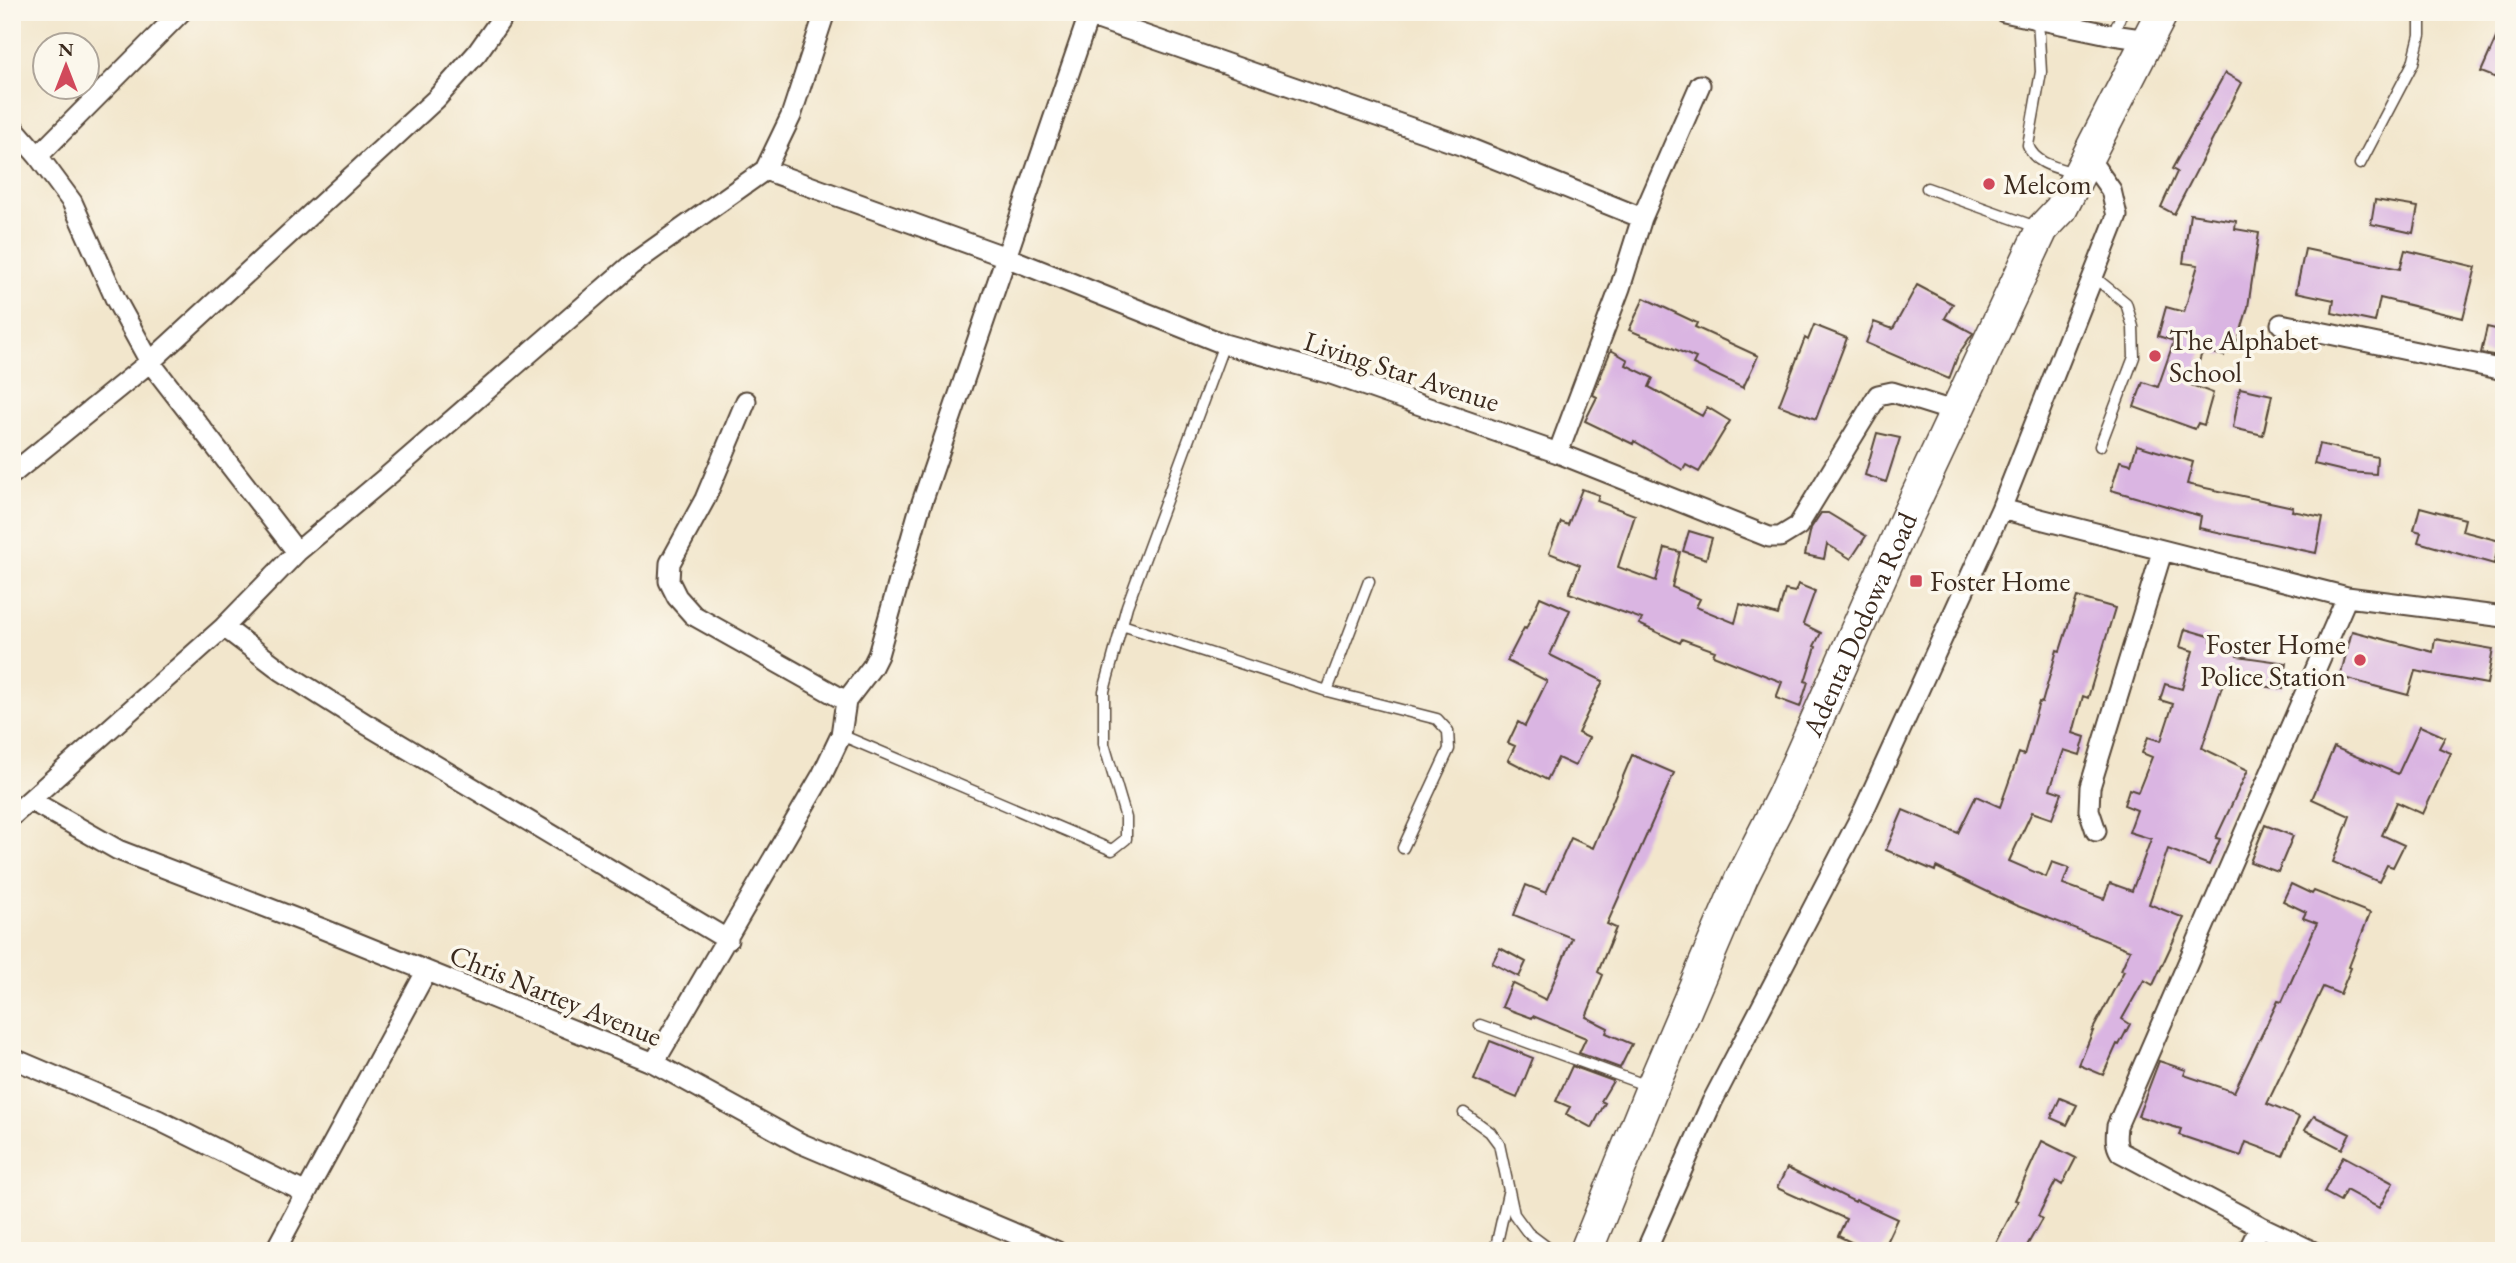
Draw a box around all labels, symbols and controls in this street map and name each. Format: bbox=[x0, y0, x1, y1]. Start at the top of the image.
north arrow bbox=[32, 32, 102, 102]
text: N bbox=[58, 37, 74, 62]
place label: Melcom bbox=[2003, 166, 2092, 202]
marker: Melcom bbox=[1981, 176, 1997, 192]
street label: Living Star Avenue bbox=[1300, 322, 1504, 420]
place label: The Alphabet School bbox=[2169, 322, 2319, 390]
marker: The Alphabet School bbox=[2147, 348, 2163, 364]
street label: Adenta Dodowa Road bbox=[1793, 506, 1925, 743]
place label: Foster Home bbox=[1930, 563, 2070, 599]
marker: Foster Home bbox=[1908, 573, 1924, 589]
place label: Foster Home Police Station bbox=[2200, 626, 2346, 694]
marker: Foster Home Police Station bbox=[2352, 652, 2368, 668]
street label: Chris Nartey Avenue bbox=[445, 936, 667, 1054]

